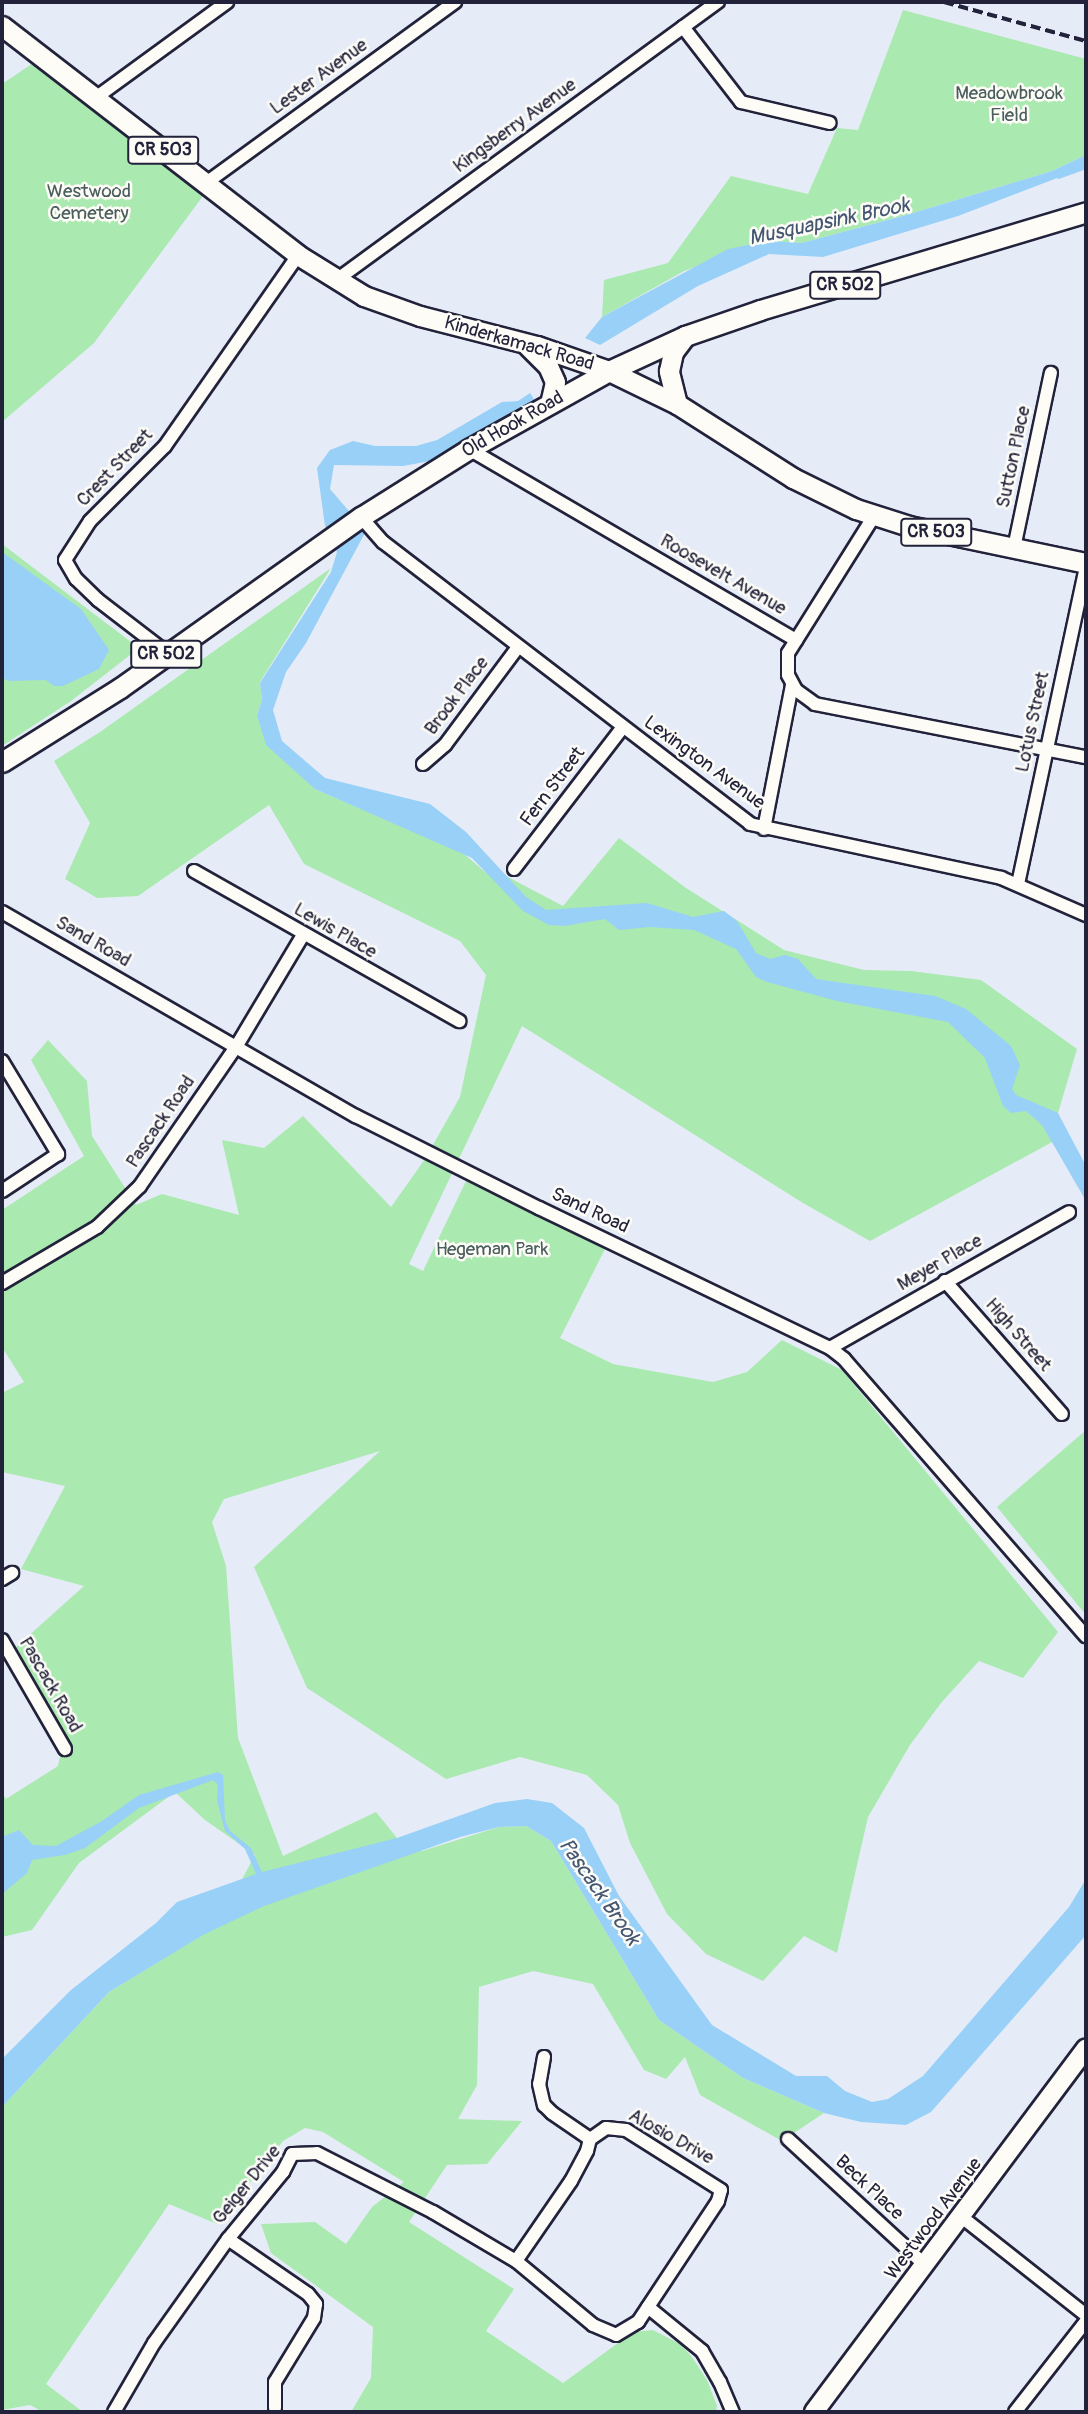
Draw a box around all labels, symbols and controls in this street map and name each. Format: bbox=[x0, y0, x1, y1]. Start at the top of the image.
street label: Lester Avenue bbox=[266, 34, 372, 120]
street label: Kingsberry Avenue bbox=[449, 74, 581, 178]
park label: Meadowbrook Field bbox=[955, 83, 1063, 127]
road number: CR 503 bbox=[126, 135, 200, 164]
park label: Westwood Cemetery bbox=[47, 181, 131, 225]
water label: Musquapsink Brook bbox=[746, 193, 912, 251]
road number: CR 502 bbox=[808, 270, 882, 300]
street label: Kinderkamack Road bbox=[442, 312, 596, 376]
street label: Old Hook Road bbox=[458, 387, 568, 463]
street label: Sutton Place bbox=[992, 404, 1036, 510]
street label: Crest Street bbox=[72, 424, 158, 512]
road number: CR 503 bbox=[899, 518, 973, 546]
street label: Roosevelt Avenue bbox=[656, 530, 790, 620]
road number: CR 502 bbox=[129, 640, 203, 668]
street label: Brook Place bbox=[420, 652, 494, 740]
street label: Lotus Street bbox=[1011, 670, 1055, 774]
street label: Lexington Avenue bbox=[639, 711, 769, 815]
street label: Fern Street bbox=[516, 743, 590, 831]
street label: Lewis Place bbox=[290, 898, 380, 964]
street label: Sand Road bbox=[51, 911, 135, 973]
street label: Pascack Road bbox=[122, 1071, 200, 1173]
street label: Sand Road bbox=[548, 1183, 632, 1239]
street label: Meyer Place bbox=[894, 1230, 986, 1296]
park label: Hegeman Park bbox=[436, 1239, 548, 1261]
street label: High Street bbox=[980, 1294, 1056, 1376]
street label: Pascack Road bbox=[13, 1633, 87, 1737]
water label: Pascack Brook bbox=[553, 1834, 645, 1950]
street label: Alosio Drive bbox=[624, 2104, 718, 2170]
street label: Geiger Drive bbox=[208, 2141, 286, 2229]
street label: Beck Place bbox=[830, 2151, 908, 2225]
street label: Westwood Avenue bbox=[881, 2154, 987, 2284]

